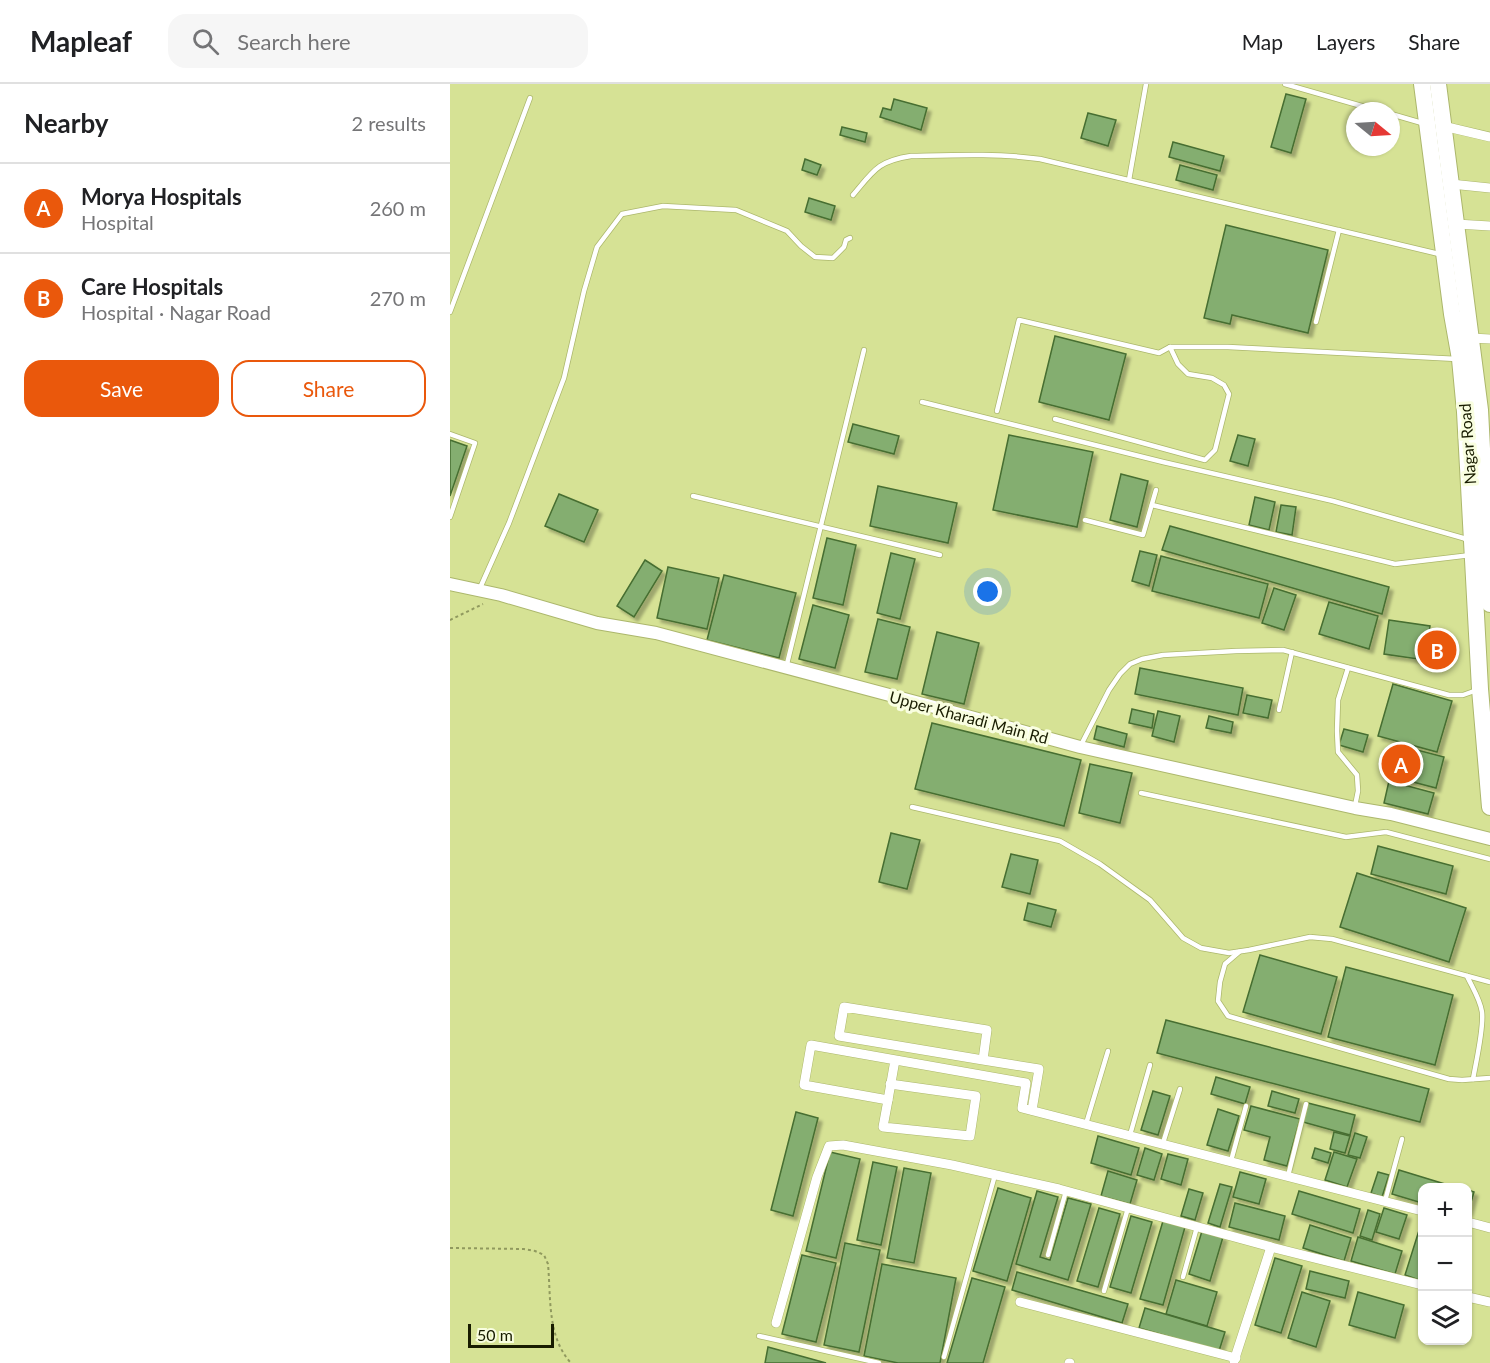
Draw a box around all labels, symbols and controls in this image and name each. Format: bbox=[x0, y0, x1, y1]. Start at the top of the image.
search box bbox=[168, 14, 588, 68]
text: Mapleaf bbox=[30, 24, 132, 58]
icon: search bbox=[189, 25, 222, 58]
text: Search here bbox=[237, 28, 351, 55]
text: Map bbox=[1242, 29, 1283, 54]
text: Layers bbox=[1316, 29, 1375, 54]
text: Share bbox=[1408, 29, 1460, 54]
north arrow bbox=[1346, 102, 1400, 156]
text: Nearby bbox=[24, 107, 109, 139]
text: 2 results bbox=[351, 111, 426, 135]
text: Morya Hospitals bbox=[81, 183, 242, 210]
text: A bbox=[37, 196, 50, 220]
text: 260 m bbox=[370, 196, 426, 220]
text: Hospital bbox=[81, 210, 154, 234]
text: Care Hospitals bbox=[81, 273, 223, 300]
text: B bbox=[37, 286, 50, 310]
text: 270 m bbox=[370, 286, 426, 310]
text: Hospital · Nagar Road bbox=[81, 300, 271, 324]
button: Save bbox=[24, 360, 219, 417]
button: Share bbox=[231, 360, 426, 417]
street label: Nagar Road bbox=[1455, 403, 1479, 485]
your location bbox=[973, 577, 1002, 606]
pin: B bbox=[1418, 628, 1456, 672]
street label: Upper Kharadi Main Rd bbox=[888, 687, 1050, 747]
pin: A bbox=[1382, 742, 1420, 786]
map controls bbox=[1418, 1183, 1472, 1345]
button: + bbox=[1418, 1183, 1472, 1237]
button: − bbox=[1418, 1237, 1472, 1291]
button: layers bbox=[1418, 1291, 1472, 1345]
scale bar bbox=[468, 1321, 554, 1348]
text: 50 m bbox=[477, 1325, 513, 1344]

